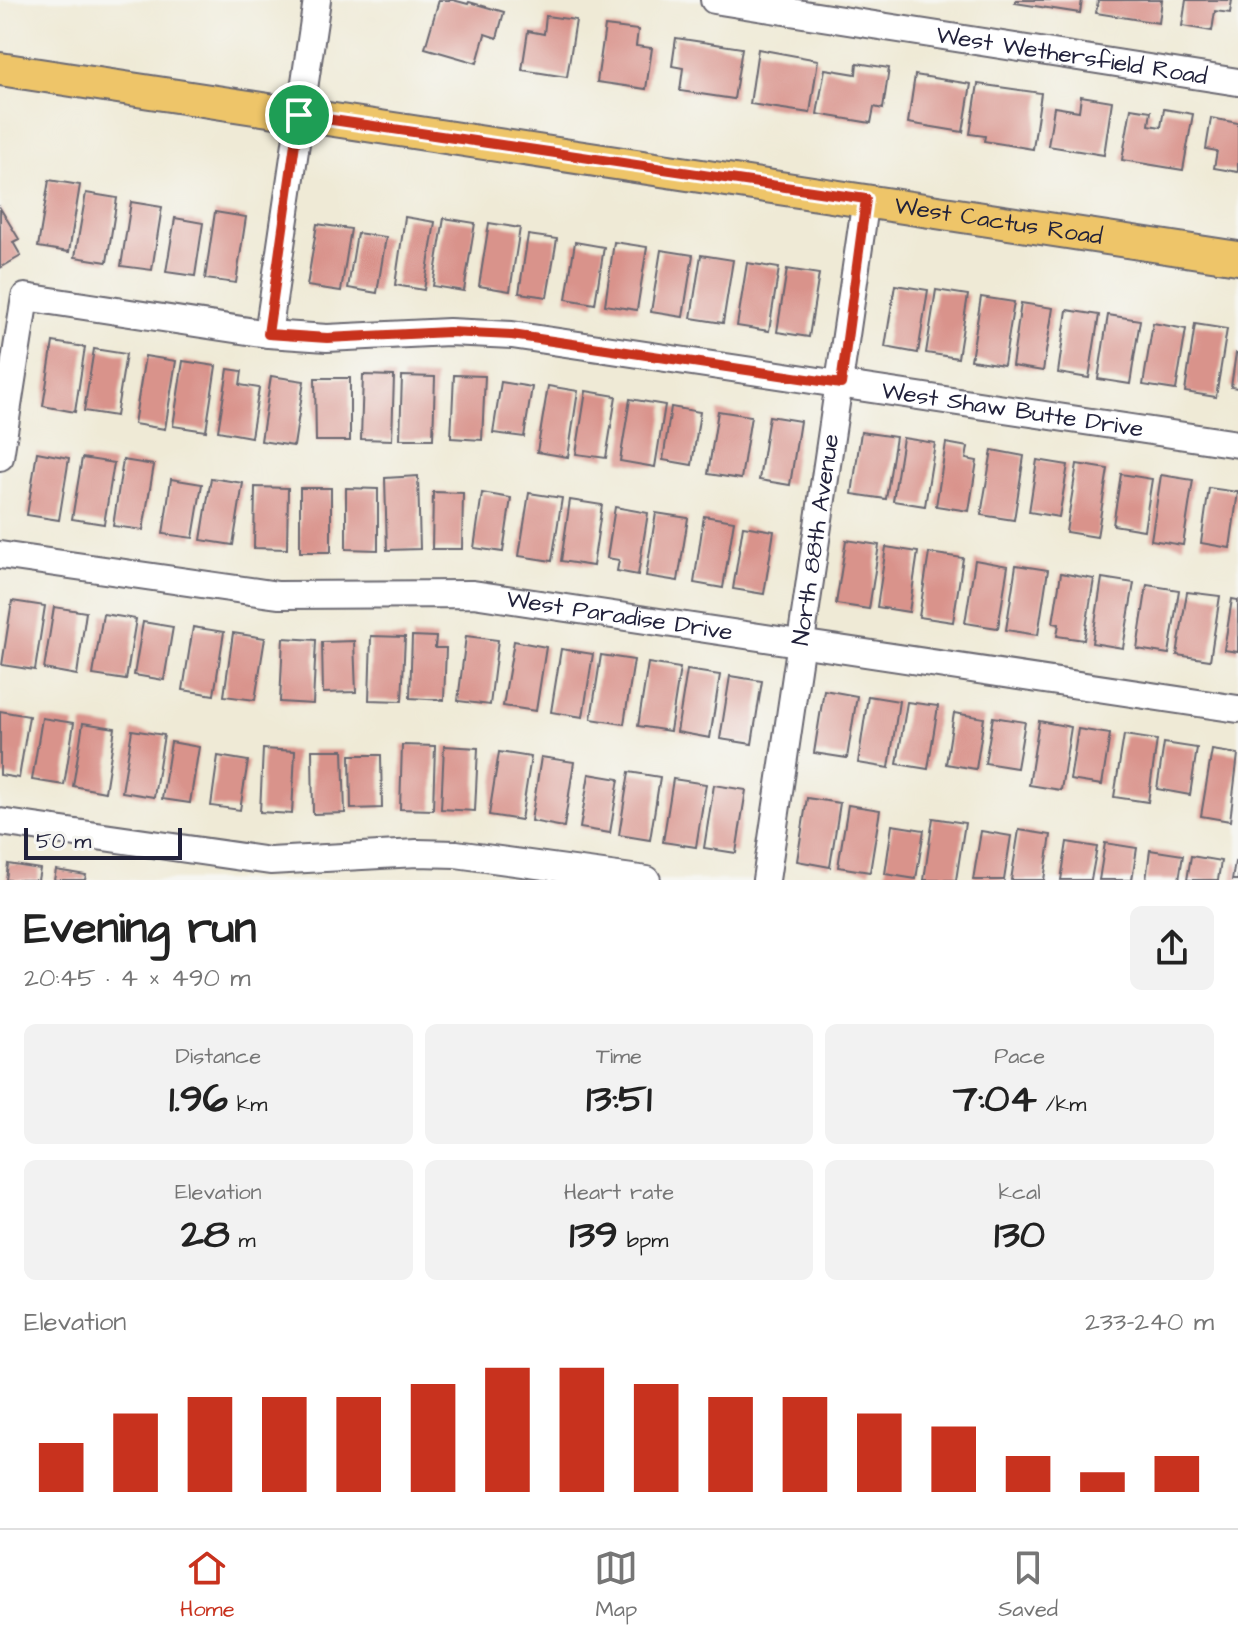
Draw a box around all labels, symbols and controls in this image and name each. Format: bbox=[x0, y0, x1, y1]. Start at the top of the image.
street label: West Wethersfield Road bbox=[934, 18, 1210, 94]
pin bbox=[265, 81, 333, 149]
icon: arrive bbox=[277, 93, 321, 137]
street label: West Cactus Road bbox=[892, 189, 1105, 254]
street label: West Shaw Butte Drive bbox=[879, 374, 1146, 447]
street label: North 88th Avenue bbox=[784, 432, 848, 648]
street label: West Paradise Drive bbox=[504, 582, 735, 650]
scale bar bbox=[24, 824, 182, 860]
text: 50 m bbox=[36, 826, 91, 857]
text: Evening run bbox=[24, 899, 256, 960]
button: share bbox=[1130, 906, 1214, 990]
text: 20:45 · 4 × 490 m bbox=[24, 960, 251, 996]
text: Distance bbox=[176, 1041, 261, 1072]
text: Time bbox=[596, 1041, 642, 1072]
text: Pace bbox=[994, 1041, 1045, 1072]
text: 1.96 bbox=[169, 1072, 228, 1127]
text: 13:51 bbox=[586, 1072, 652, 1127]
text: 7:04 bbox=[953, 1072, 1037, 1127]
text: km bbox=[228, 1089, 267, 1120]
text: /km bbox=[1037, 1089, 1086, 1120]
text: Elevation bbox=[175, 1177, 262, 1208]
text: Heart rate bbox=[564, 1177, 674, 1208]
text: kcal bbox=[999, 1177, 1041, 1208]
text: 28 bbox=[181, 1208, 230, 1263]
text: 139 bbox=[570, 1208, 618, 1263]
text: 130 bbox=[994, 1208, 1045, 1263]
text: m bbox=[230, 1225, 256, 1256]
text: bpm bbox=[618, 1225, 668, 1256]
text: Elevation bbox=[24, 1304, 126, 1340]
text: 233–240 m bbox=[1085, 1304, 1214, 1340]
tab: Home bbox=[180, 1546, 235, 1625]
tab: Map bbox=[594, 1546, 638, 1625]
tab: Saved bbox=[998, 1546, 1058, 1625]

